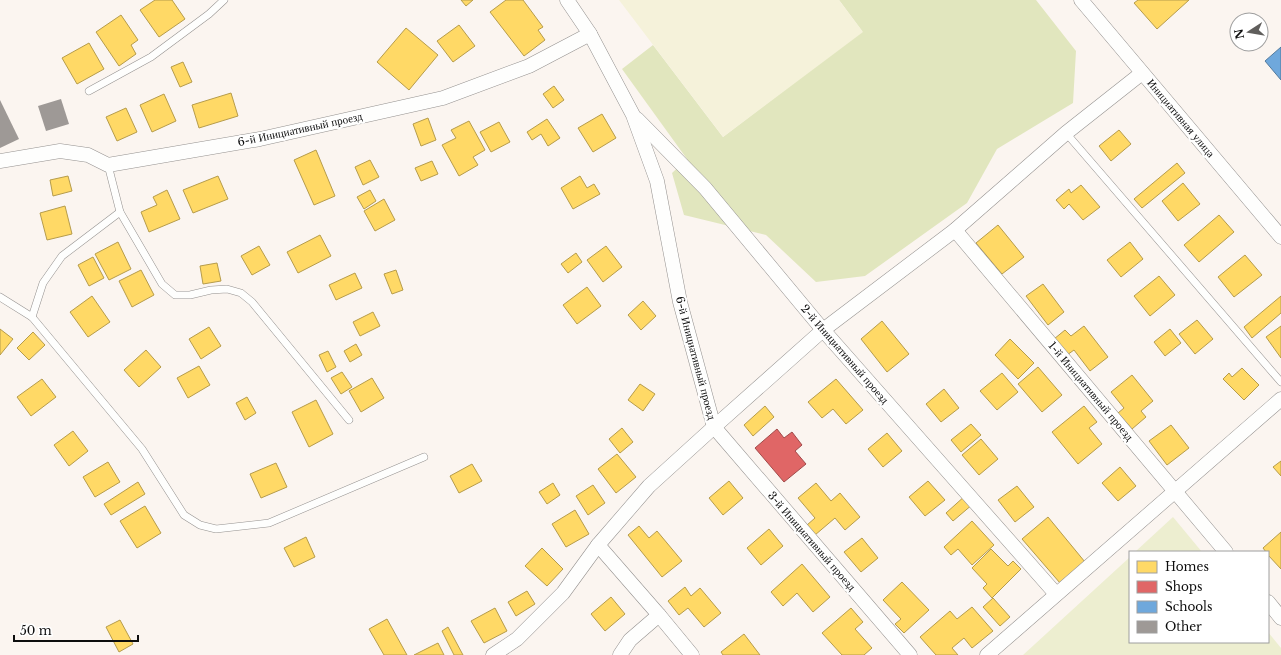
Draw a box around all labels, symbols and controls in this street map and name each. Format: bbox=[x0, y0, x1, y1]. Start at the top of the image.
north arrow bbox=[1229, 12, 1269, 52]
text: N bbox=[1231, 27, 1247, 41]
street label: Инициативная улица bbox=[1144, 76, 1218, 160]
street label: 6-й Инициативный проезд bbox=[236, 109, 364, 149]
street label: 6-й Инициативный проезд bbox=[673, 295, 719, 422]
street label: 2-й Инициативный проезд bbox=[798, 301, 892, 407]
street label: 1-й Инициативный проезд bbox=[1045, 339, 1137, 444]
street label: 3-й Инициативный проезд bbox=[765, 488, 859, 594]
legend bbox=[1129, 551, 1269, 643]
text: Homes bbox=[1165, 559, 1209, 574]
text: Shops bbox=[1165, 579, 1202, 594]
text: Schools bbox=[1165, 599, 1212, 614]
scale bar bbox=[14, 617, 138, 643]
text: Other bbox=[1165, 619, 1202, 634]
text: 50 m bbox=[20, 623, 52, 638]

